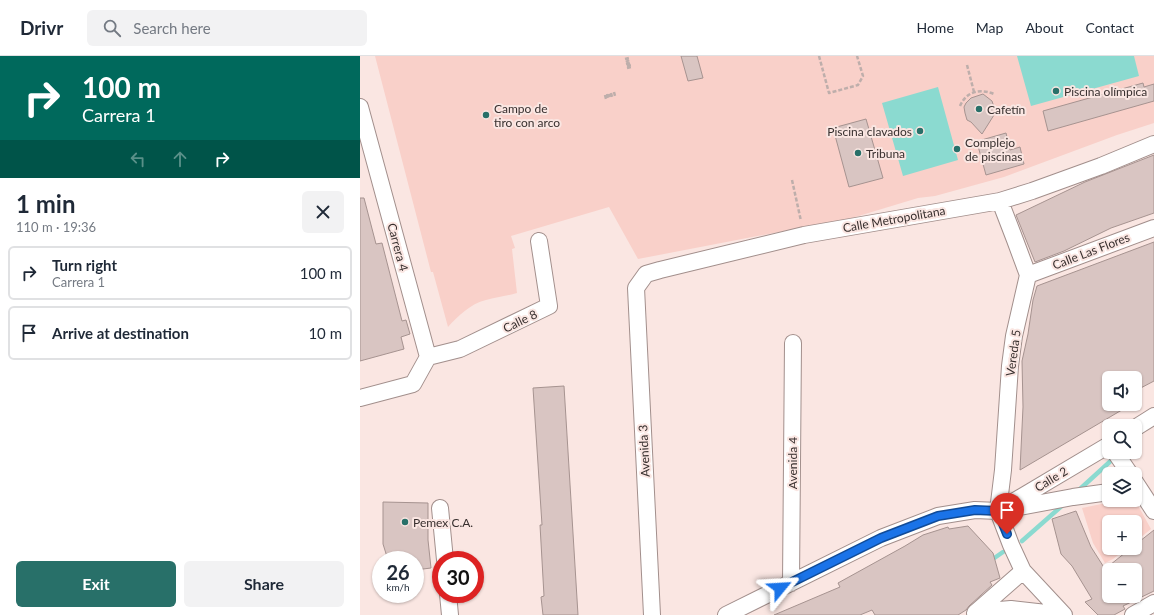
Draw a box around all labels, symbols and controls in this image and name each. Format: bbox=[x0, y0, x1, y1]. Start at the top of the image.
search box bbox=[87, 10, 367, 46]
text: Drivr bbox=[20, 16, 63, 39]
icon: search bbox=[101, 17, 123, 39]
text: Search here bbox=[133, 19, 211, 37]
text: Home bbox=[916, 19, 954, 36]
text: Map bbox=[976, 19, 1003, 36]
text: About bbox=[1025, 19, 1063, 36]
text: Contact bbox=[1085, 19, 1134, 36]
text: 100 m bbox=[82, 70, 161, 104]
icon: right bbox=[16, 72, 68, 124]
place label: Piscina olímpica bbox=[1064, 84, 1147, 99]
marker: Piscina olímpica bbox=[1051, 86, 1061, 96]
place label: Campo de tiro con arco bbox=[494, 101, 560, 130]
place label: Cafetín bbox=[987, 102, 1025, 117]
text: Carrera 1 bbox=[82, 104, 156, 126]
marker: Cafetín bbox=[974, 104, 984, 114]
marker: Campo de tiro con arco bbox=[481, 110, 491, 120]
place label: Piscina clavados bbox=[827, 124, 912, 139]
marker: Piscina clavados bbox=[915, 126, 925, 136]
place label: Complejo de piscinas bbox=[965, 135, 1022, 164]
marker: Complejo de piscinas bbox=[952, 144, 962, 154]
place label: Tribuna bbox=[866, 146, 905, 161]
icon: left bbox=[127, 148, 149, 170]
icon: ahead bbox=[169, 148, 191, 170]
icon: right bbox=[211, 148, 233, 170]
marker: Tribuna bbox=[853, 148, 863, 158]
text: 1 min bbox=[16, 189, 76, 218]
button: close bbox=[302, 191, 344, 233]
street label: Calle Metropolitana bbox=[842, 203, 946, 235]
text: 110 m · 19:36 bbox=[16, 219, 96, 235]
street label: Carrera 4 bbox=[384, 221, 412, 273]
street label: Calle Las Flores bbox=[1050, 229, 1132, 273]
text: Turn right bbox=[52, 256, 117, 274]
icon: right bbox=[18, 262, 40, 284]
text: 100 m bbox=[300, 264, 342, 282]
text: Carrera 1 bbox=[52, 274, 105, 290]
street label: Calle 8 bbox=[501, 306, 540, 336]
icon: arrive bbox=[18, 322, 40, 344]
text: Arrive at destination bbox=[52, 324, 189, 342]
text: 10 m bbox=[308, 324, 342, 342]
street label: Vereda 5 bbox=[1002, 329, 1024, 377]
map controls bbox=[1102, 371, 1142, 603]
button: sound bbox=[1102, 371, 1142, 411]
button: search bbox=[1102, 419, 1142, 459]
street label: Avenida 3 bbox=[635, 424, 653, 478]
street label: Avenida 4 bbox=[785, 437, 800, 489]
street label: Calle 2 bbox=[1032, 463, 1070, 495]
button: layers bbox=[1102, 467, 1142, 507]
pin bbox=[990, 493, 1024, 534]
icon: arrive bbox=[996, 499, 1018, 521]
place label: Pemex C.A. bbox=[413, 515, 473, 530]
button: + bbox=[1102, 515, 1142, 555]
marker: Pemex C.A. bbox=[400, 517, 410, 527]
speed limit sign: 30 bbox=[432, 551, 484, 603]
text: 26 bbox=[386, 560, 410, 584]
button: Exit bbox=[16, 561, 176, 607]
button: Share bbox=[184, 561, 344, 607]
button: − bbox=[1102, 563, 1142, 603]
position arrow bbox=[759, 567, 801, 609]
text: km/h bbox=[386, 581, 410, 593]

